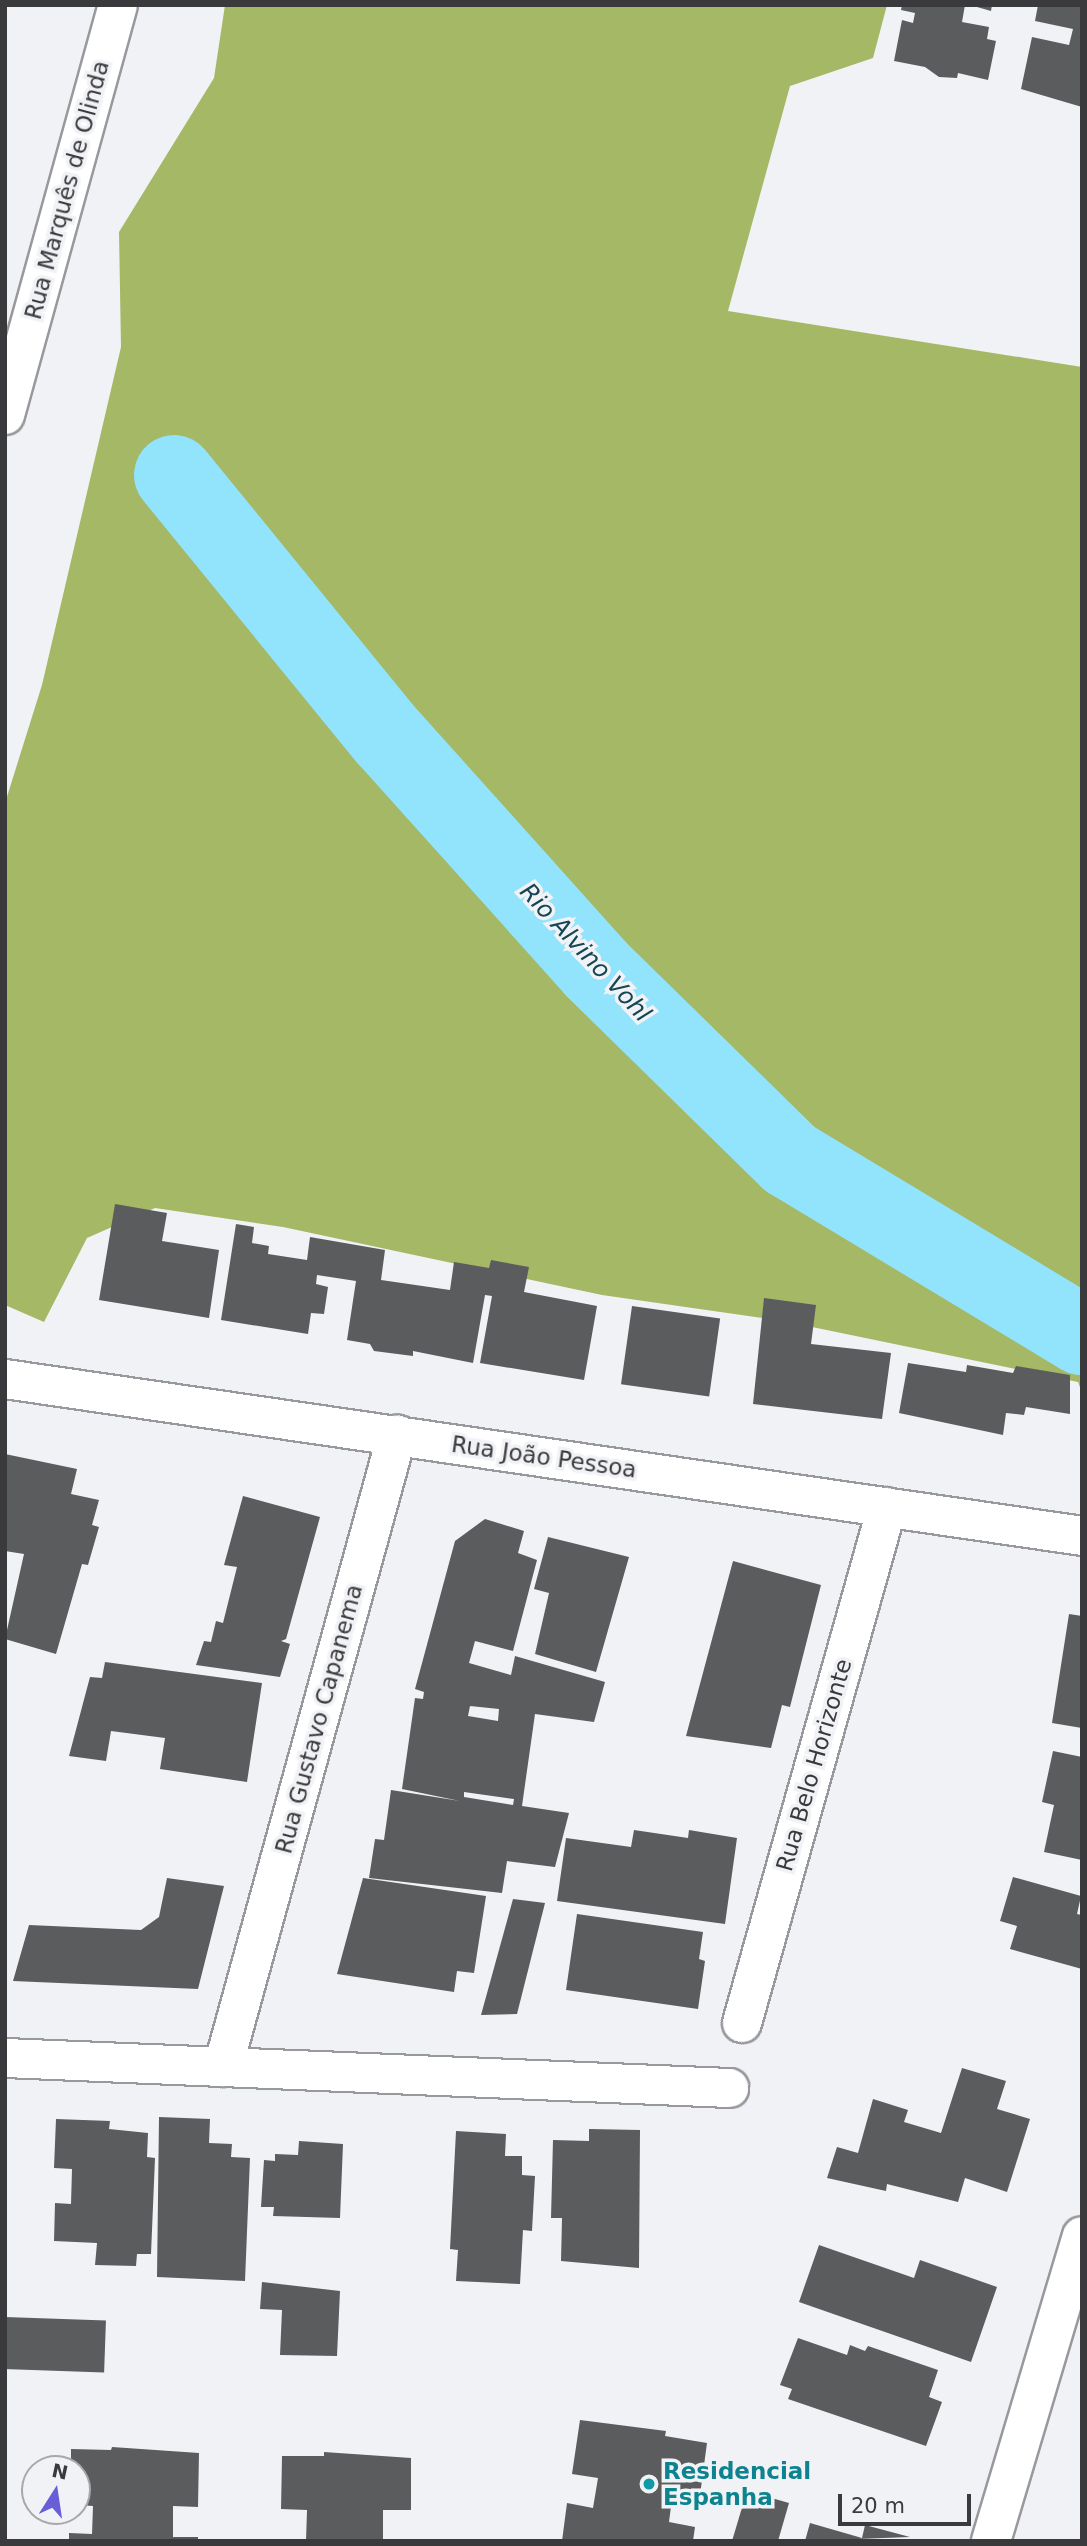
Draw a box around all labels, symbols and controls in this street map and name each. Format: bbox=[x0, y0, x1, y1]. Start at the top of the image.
street label: Rua Marquês de Olinda bbox=[19, 58, 115, 322]
water label: Rio Alvino Vohl bbox=[514, 878, 656, 1028]
street label: Rua João Pessoa bbox=[450, 1430, 638, 1484]
street label: Rua Gustavo Capanema bbox=[270, 1581, 368, 1857]
street label: Rua Belo Horizonte bbox=[770, 1656, 858, 1874]
north arrow bbox=[21, 2455, 91, 2525]
place label: Residencial Espanha bbox=[663, 2457, 811, 2511]
text: N bbox=[50, 2459, 70, 2484]
marker: Residencial Espanha bbox=[641, 2476, 657, 2492]
scale bar bbox=[842, 2480, 975, 2524]
text: 20 m bbox=[851, 2494, 905, 2518]

